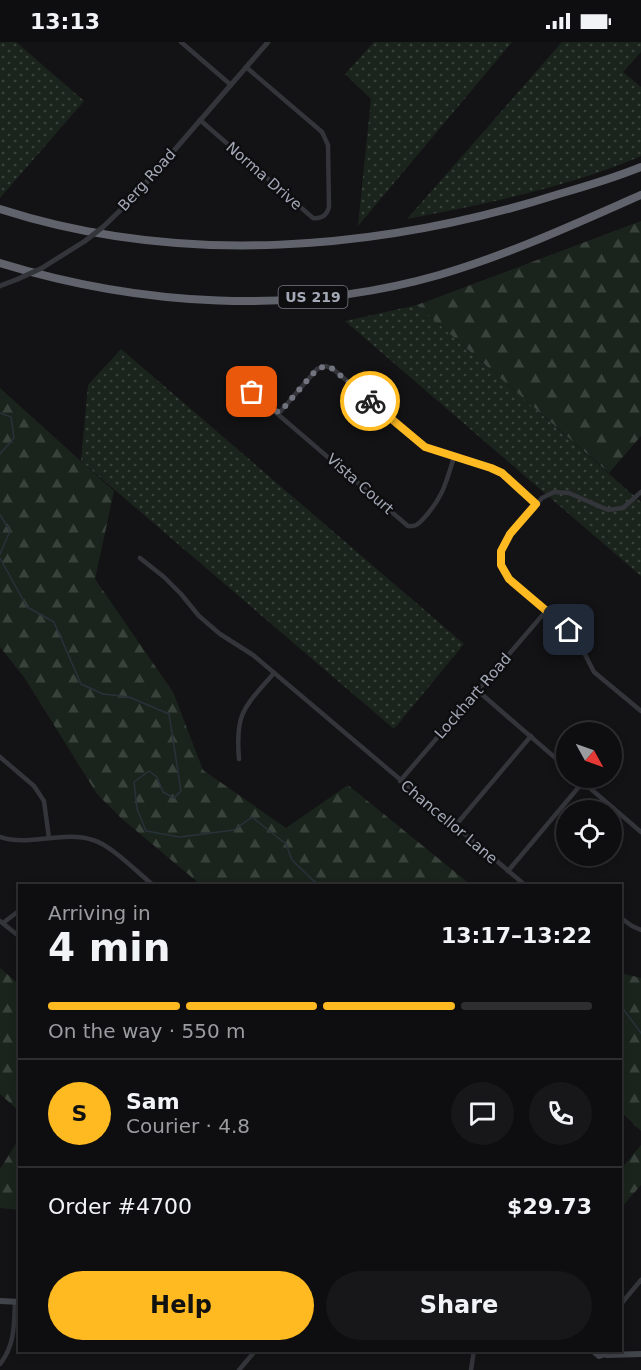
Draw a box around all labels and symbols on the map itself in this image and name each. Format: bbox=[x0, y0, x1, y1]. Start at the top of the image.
street label: Norma Drive bbox=[222, 138, 306, 214]
street label: Berg Road bbox=[114, 145, 180, 215]
road number: US 219 bbox=[278, 286, 348, 308]
pin bbox=[226, 366, 277, 417]
courier bbox=[340, 371, 400, 431]
street label: Vista Court bbox=[323, 450, 397, 518]
pin bbox=[543, 604, 594, 655]
street label: Lockhart Road bbox=[431, 650, 515, 742]
north arrow bbox=[556, 722, 622, 788]
street label: Chancellor Lane bbox=[397, 776, 501, 868]

